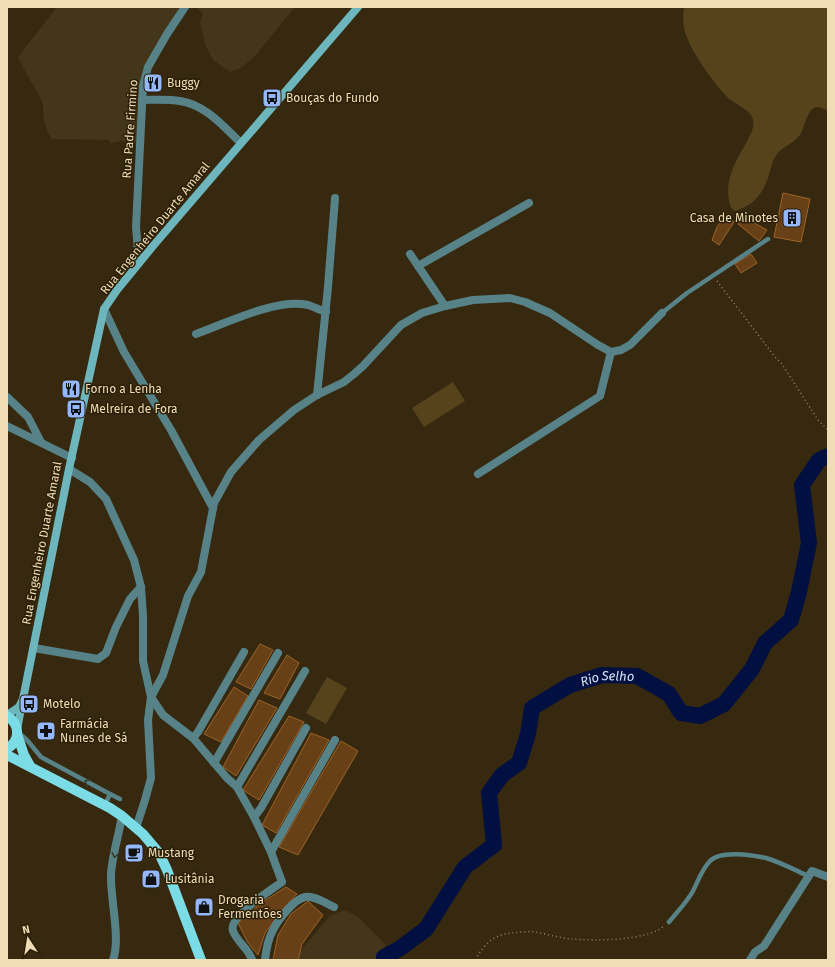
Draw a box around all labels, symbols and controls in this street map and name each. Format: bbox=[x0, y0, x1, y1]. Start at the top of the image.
restaurant icon: Buggy bbox=[142, 72, 164, 94]
place label: Buggy bbox=[167, 76, 200, 90]
street label: Rua Padre Firmino bbox=[120, 79, 140, 179]
bus stop icon: Bouças do Fundo bbox=[261, 87, 283, 109]
place label: Bouças do Fundo bbox=[286, 91, 379, 105]
street label: Rua Engenheiro Duarte Amaral bbox=[97, 159, 213, 297]
building icon: Casa de Minotes bbox=[781, 207, 803, 229]
place label: Casa de Minotes bbox=[690, 211, 778, 225]
restaurant icon: Forno a Lenha bbox=[60, 378, 82, 400]
place label: Forno a Lenha bbox=[85, 382, 162, 396]
bus stop icon: Melreira de Fora bbox=[65, 398, 87, 420]
place label: Melreira de Fora bbox=[90, 402, 178, 416]
street label: Rua Engenheiro Duarte Amaral bbox=[19, 460, 65, 626]
water label: Rio Selho bbox=[578, 667, 635, 689]
bus stop icon: Motelo bbox=[18, 693, 40, 715]
place label: Motelo bbox=[43, 697, 81, 711]
place label: Farmácia Nunes de Sá bbox=[60, 717, 128, 745]
pharmacy icon: Farmácia Nunes de Sá bbox=[35, 720, 57, 742]
one-way arrow bbox=[84, 779, 92, 786]
cafe icon: Mustang bbox=[123, 842, 145, 864]
place label: Mustang bbox=[148, 846, 195, 860]
one-way arrow bbox=[111, 851, 119, 858]
shop icon: Lusitânia bbox=[140, 868, 162, 890]
place label: Lusitânia bbox=[165, 872, 215, 886]
place label: Drogaria Fermentões bbox=[218, 893, 282, 921]
shop icon: Drogaria Fermentões bbox=[193, 896, 215, 918]
north arrow bbox=[8, 919, 48, 959]
text: N bbox=[21, 923, 31, 937]

